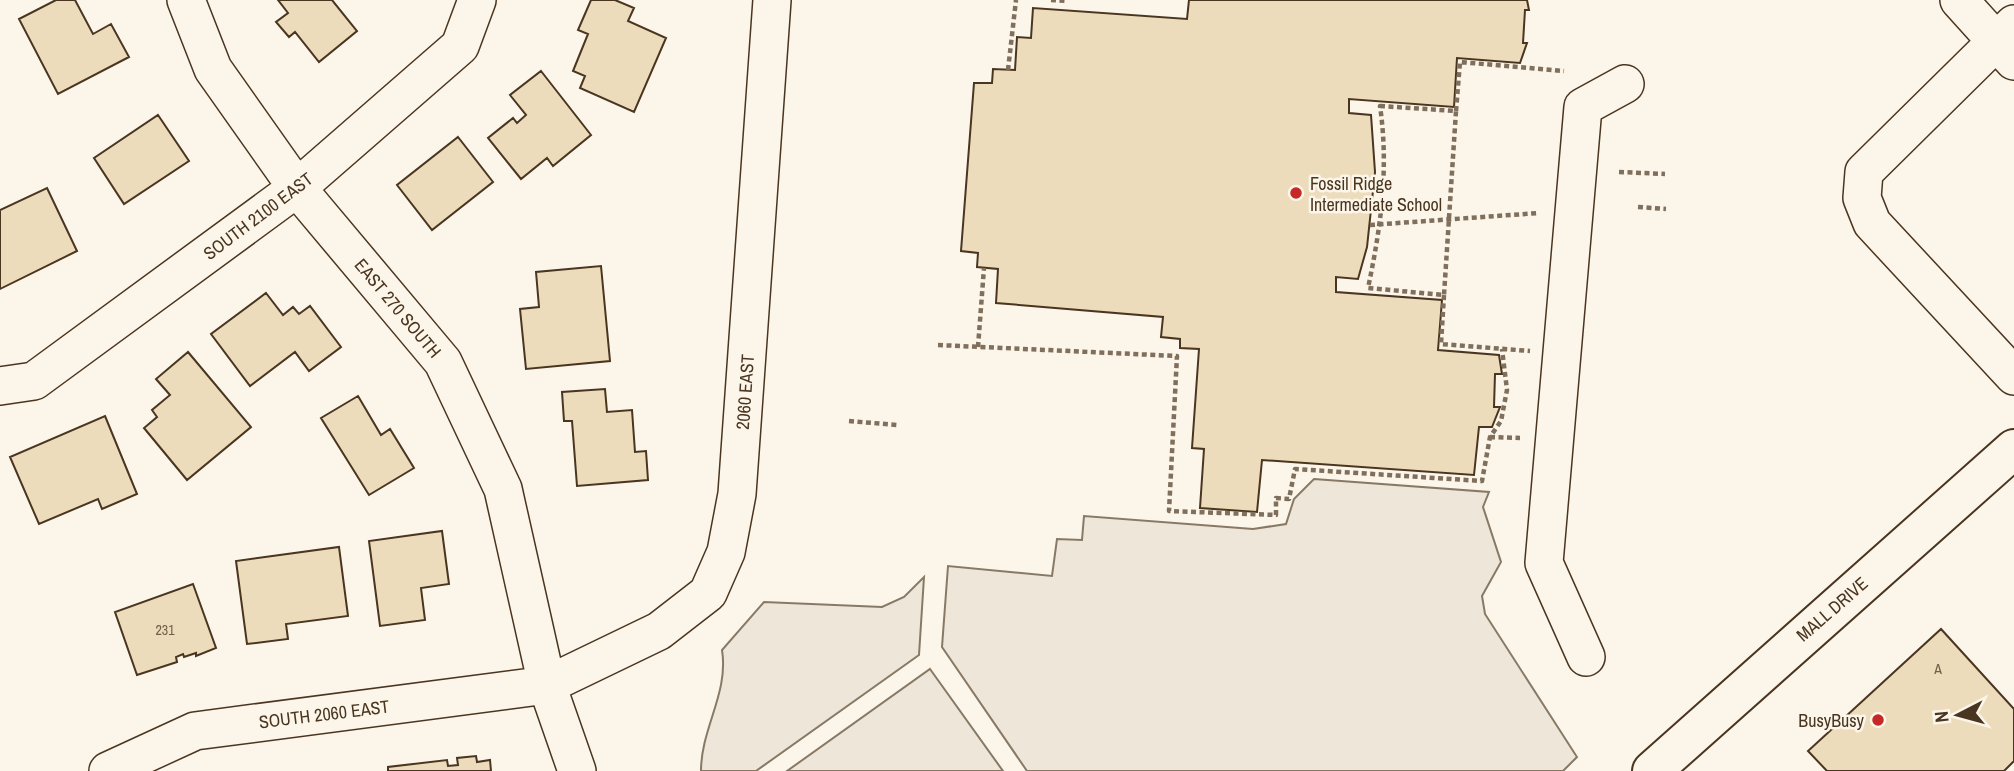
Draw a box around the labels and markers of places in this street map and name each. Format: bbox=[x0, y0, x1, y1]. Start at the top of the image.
place label: Fossil Ridge Intermediate School bbox=[1310, 171, 1442, 217]
marker: Fossil Ridge Intermediate School bbox=[1288, 185, 1304, 201]
place label: BusyBusy bbox=[1798, 708, 1865, 733]
marker: BusyBusy bbox=[1870, 712, 1886, 728]

